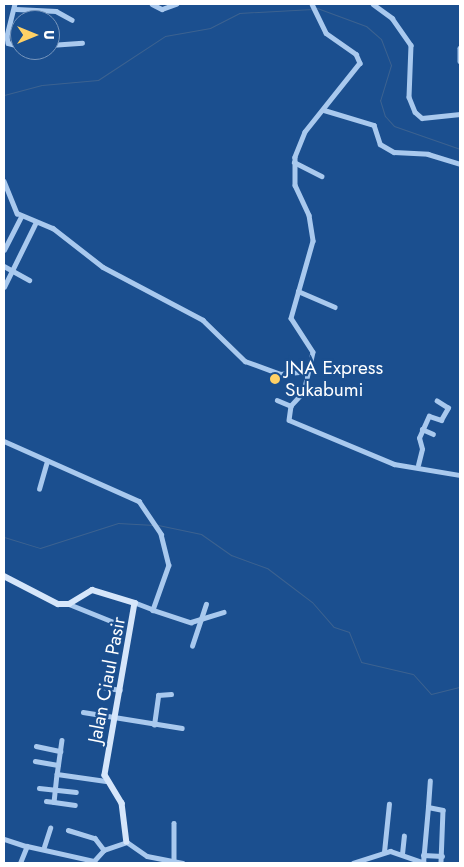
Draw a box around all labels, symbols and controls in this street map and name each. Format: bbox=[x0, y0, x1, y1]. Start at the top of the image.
north arrow bbox=[10, 10, 60, 60]
text: U bbox=[39, 30, 59, 40]
place label: JNA Express Sukabumi bbox=[285, 357, 383, 401]
marker: JNA Express Sukabumi bbox=[269, 373, 281, 385]
street label: Jalan Ciaul Pasir bbox=[84, 615, 130, 745]

